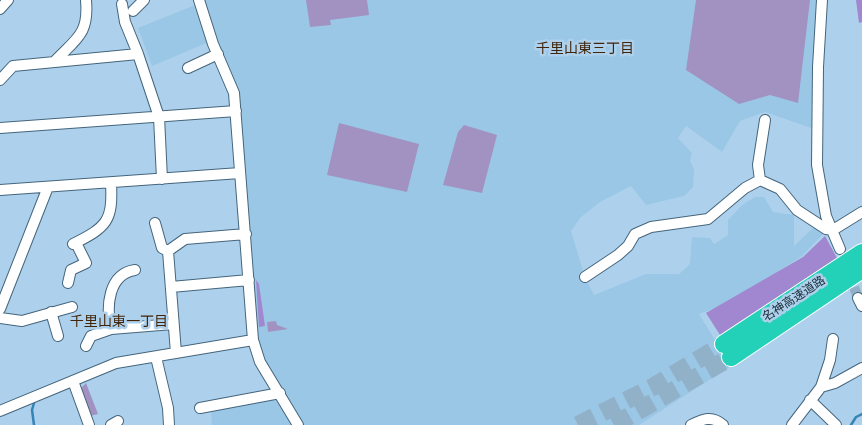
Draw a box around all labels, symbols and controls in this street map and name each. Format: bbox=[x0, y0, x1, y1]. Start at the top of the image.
district label: 千里山東三丁目 bbox=[536, 41, 634, 57]
street label: 名神高速道路 bbox=[760, 273, 828, 325]
district label: 千里山東一丁目 bbox=[70, 314, 168, 330]

